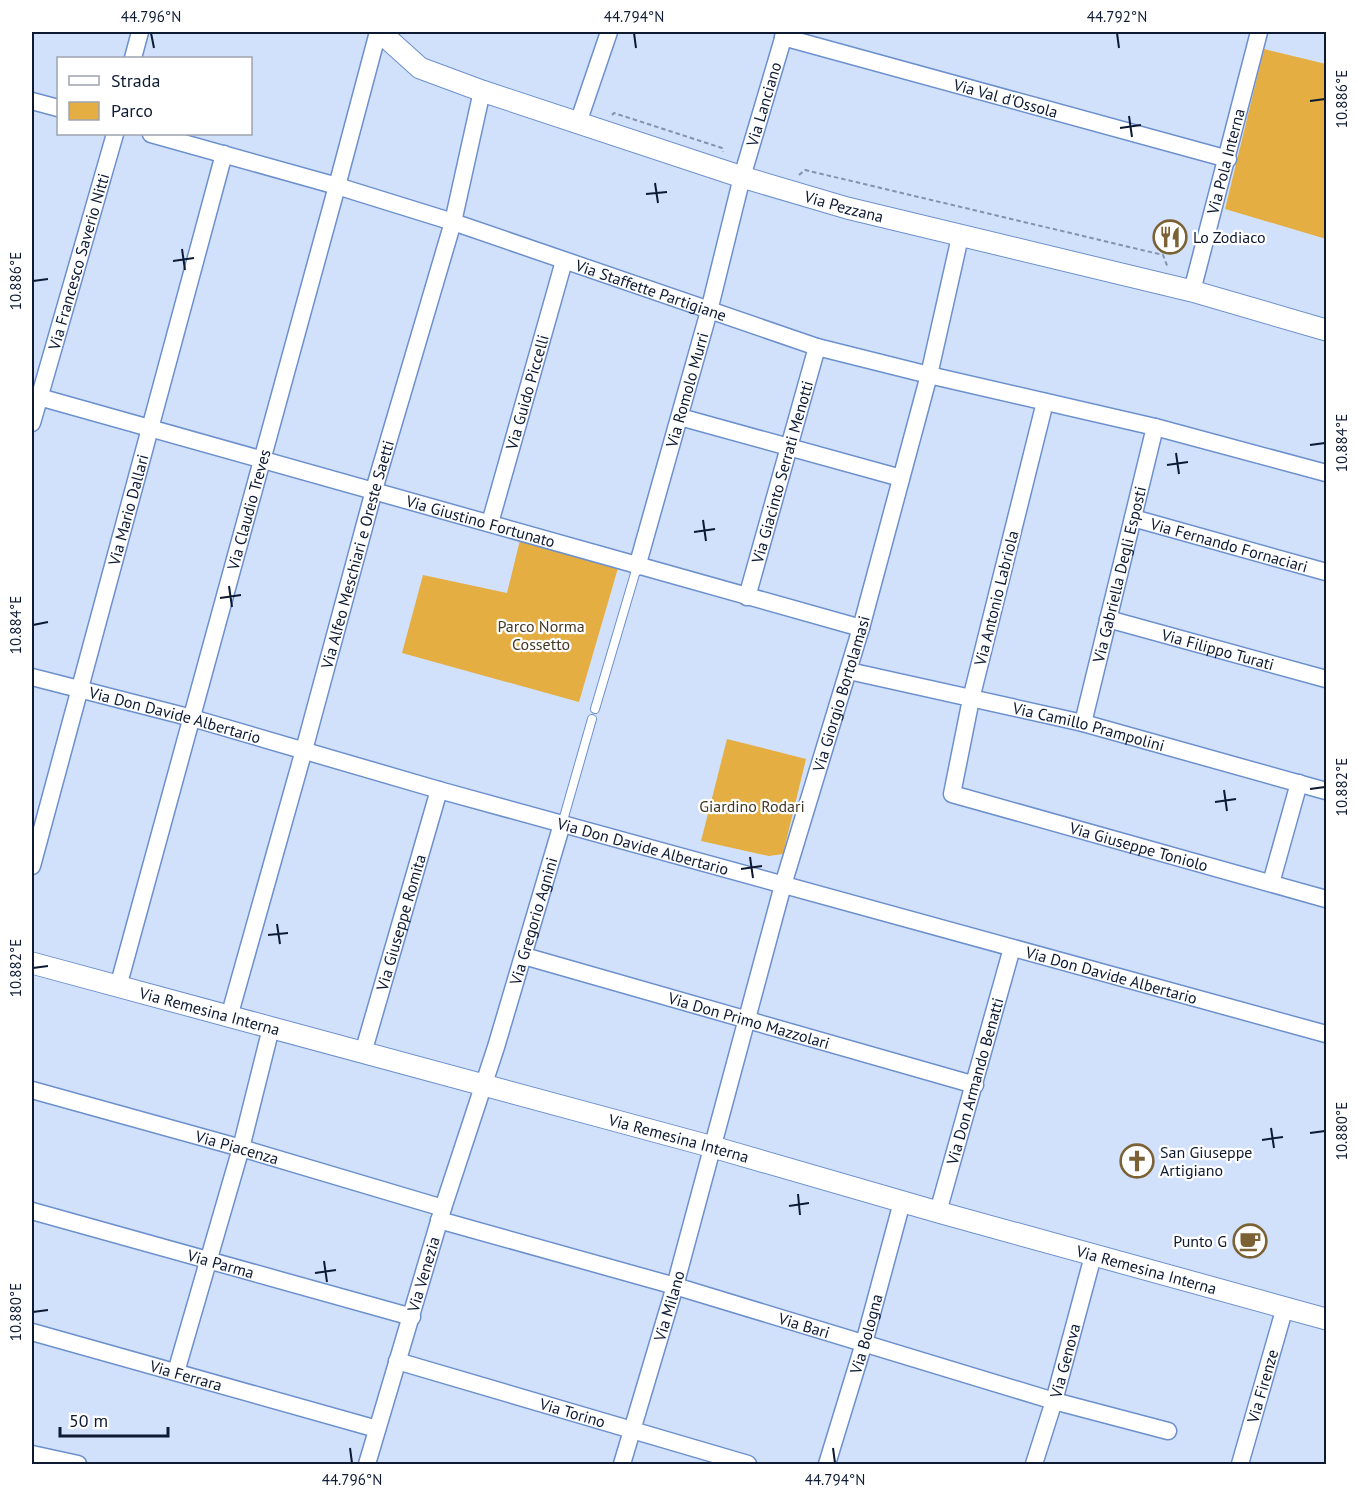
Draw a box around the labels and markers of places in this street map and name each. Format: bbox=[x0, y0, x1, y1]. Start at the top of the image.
restaurant icon: Lo Zodiaco bbox=[1152, 219, 1188, 255]
place label: Lo Zodiaco bbox=[1193, 227, 1266, 247]
place label: San Giuseppe Artigiano bbox=[1160, 1142, 1252, 1180]
church icon: San Giuseppe Artigiano bbox=[1119, 1143, 1155, 1179]
cafe icon: Punto G bbox=[1232, 1223, 1268, 1259]
place label: Punto G bbox=[1173, 1231, 1227, 1251]

